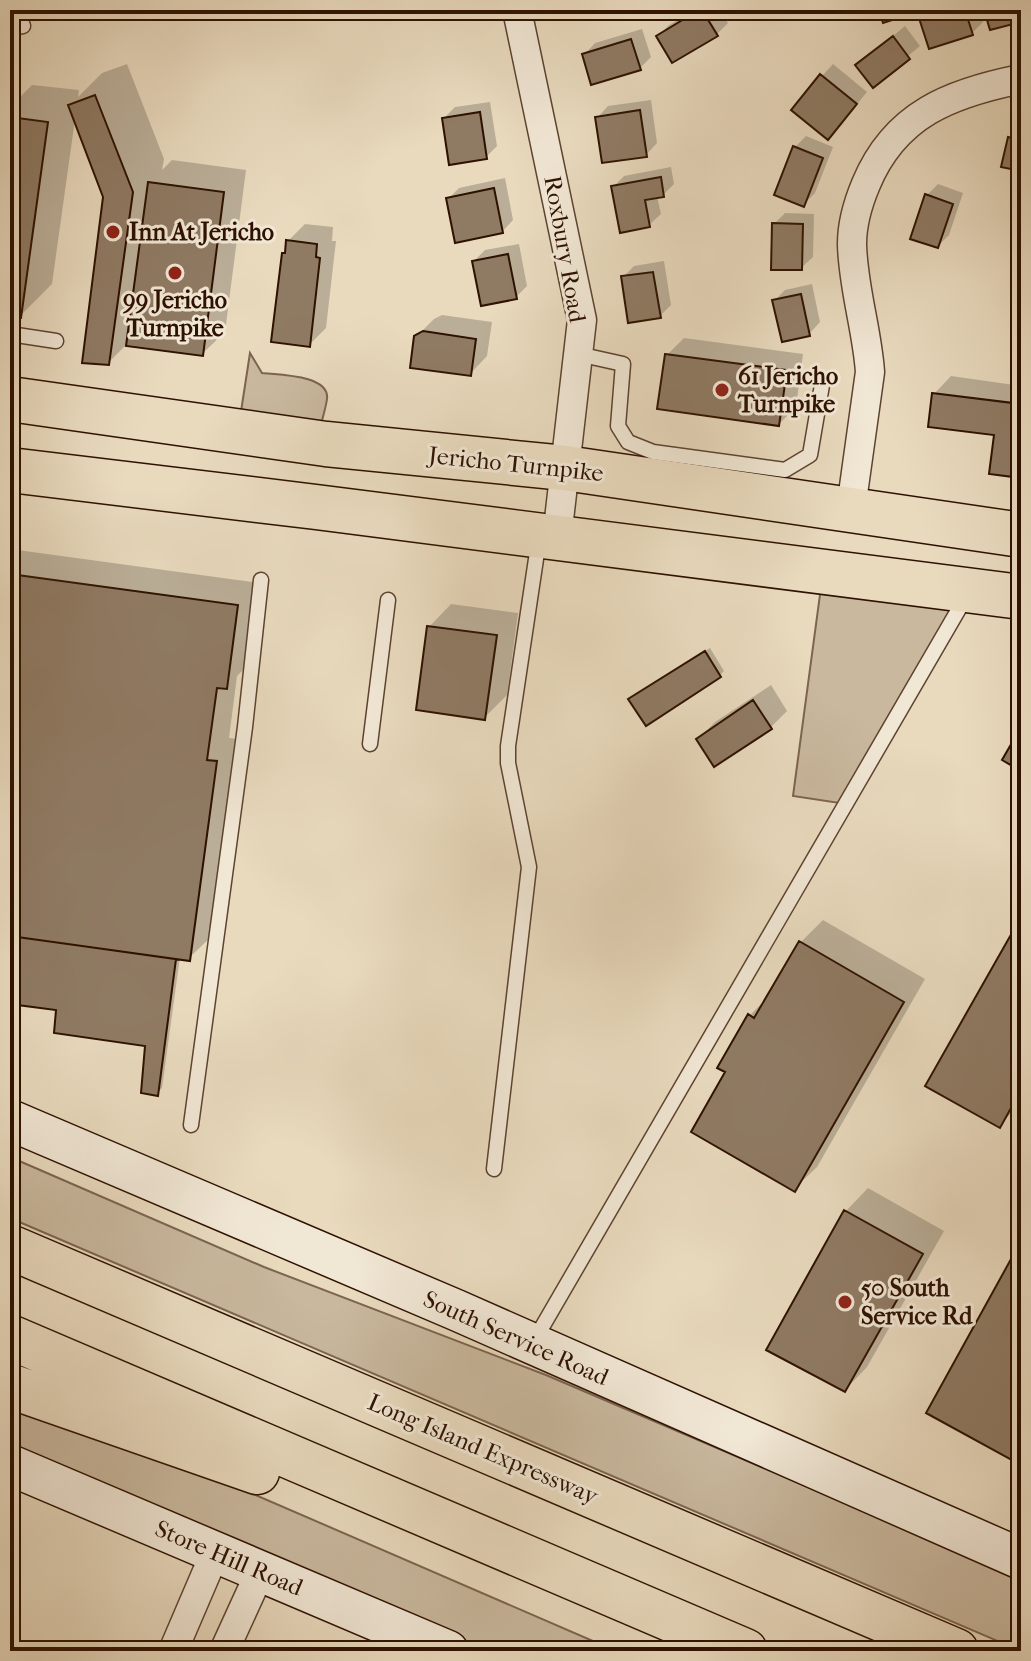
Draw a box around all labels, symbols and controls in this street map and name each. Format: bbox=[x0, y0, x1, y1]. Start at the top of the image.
street label: Roxbury Road bbox=[538, 173, 592, 326]
place label: Inn At Jericho bbox=[129, 218, 274, 246]
marker: Inn At Jericho bbox=[104, 223, 122, 241]
marker: 99 Jericho Turnpike bbox=[166, 264, 184, 282]
place label: 99 Jericho Turnpike bbox=[122, 286, 227, 342]
place label: 61 Jericho Turnpike bbox=[737, 362, 838, 418]
marker: 61 Jericho Turnpike bbox=[713, 381, 731, 399]
street label: Jericho Turnpike bbox=[425, 441, 605, 487]
place label: 50 South Service Rd bbox=[861, 1274, 973, 1330]
street label: South Service Road bbox=[419, 1285, 614, 1392]
marker: 50 South Service Rd bbox=[836, 1293, 854, 1311]
street label: Long Island Expressway bbox=[364, 1388, 603, 1511]
street label: Store Hill Road bbox=[151, 1514, 308, 1602]

